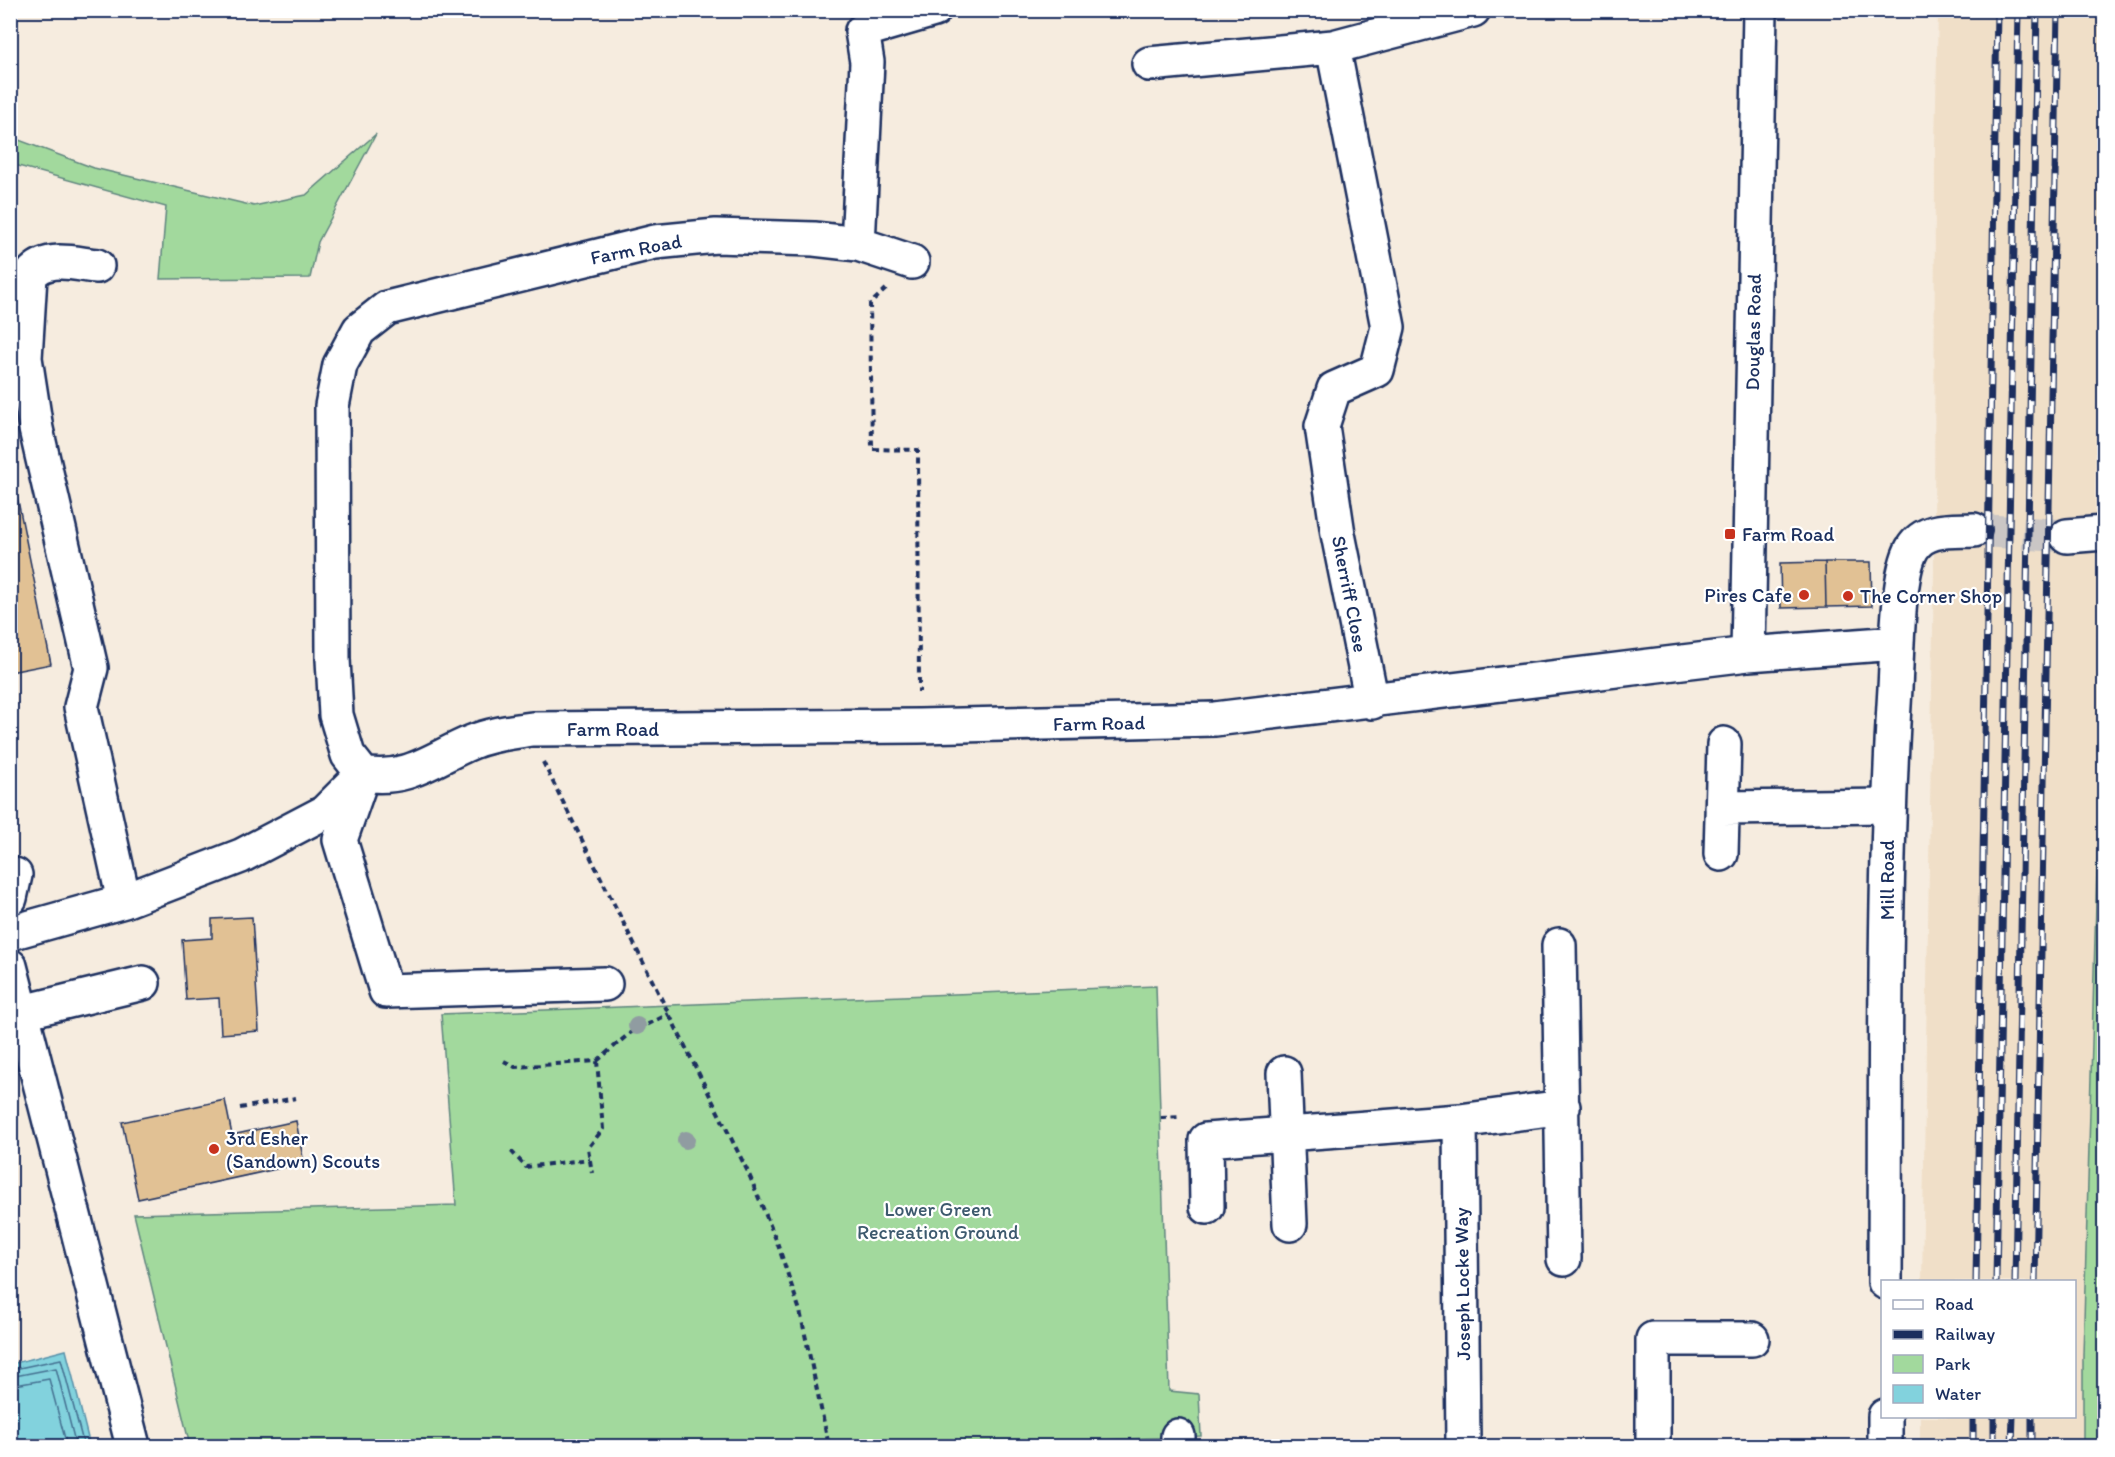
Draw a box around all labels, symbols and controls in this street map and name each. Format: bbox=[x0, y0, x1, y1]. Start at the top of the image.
street label: Farm Road bbox=[588, 228, 684, 270]
street label: Douglas Road bbox=[1740, 273, 1766, 391]
place label: Farm Road bbox=[1742, 522, 1834, 546]
marker: Farm Road bbox=[1723, 527, 1737, 541]
street label: Sherriff Close bbox=[1327, 534, 1373, 654]
place label: Pires Cafe bbox=[1704, 583, 1792, 607]
place label: The Corner Shop bbox=[1860, 584, 2002, 608]
marker: Pires Cafe bbox=[1797, 588, 1811, 602]
marker: The Corner Shop bbox=[1841, 589, 1855, 603]
street label: Farm Road bbox=[1053, 710, 1145, 736]
street label: Farm Road bbox=[567, 717, 659, 741]
street label: Mill Road bbox=[1875, 840, 1899, 920]
place label: 3rd Esher (Sandown) Scouts bbox=[226, 1126, 380, 1173]
marker: 3rd Esher (Sandown) Scouts bbox=[207, 1142, 221, 1156]
park label: Lower Green Recreation Ground bbox=[857, 1197, 1019, 1244]
street label: Joseph Locke Way bbox=[1449, 1207, 1475, 1361]
legend bbox=[1881, 1280, 2076, 1418]
text: Road bbox=[1935, 1293, 1974, 1315]
text: Railway bbox=[1935, 1323, 1996, 1345]
text: Park bbox=[1935, 1353, 1970, 1375]
text: Water bbox=[1935, 1383, 1981, 1405]

